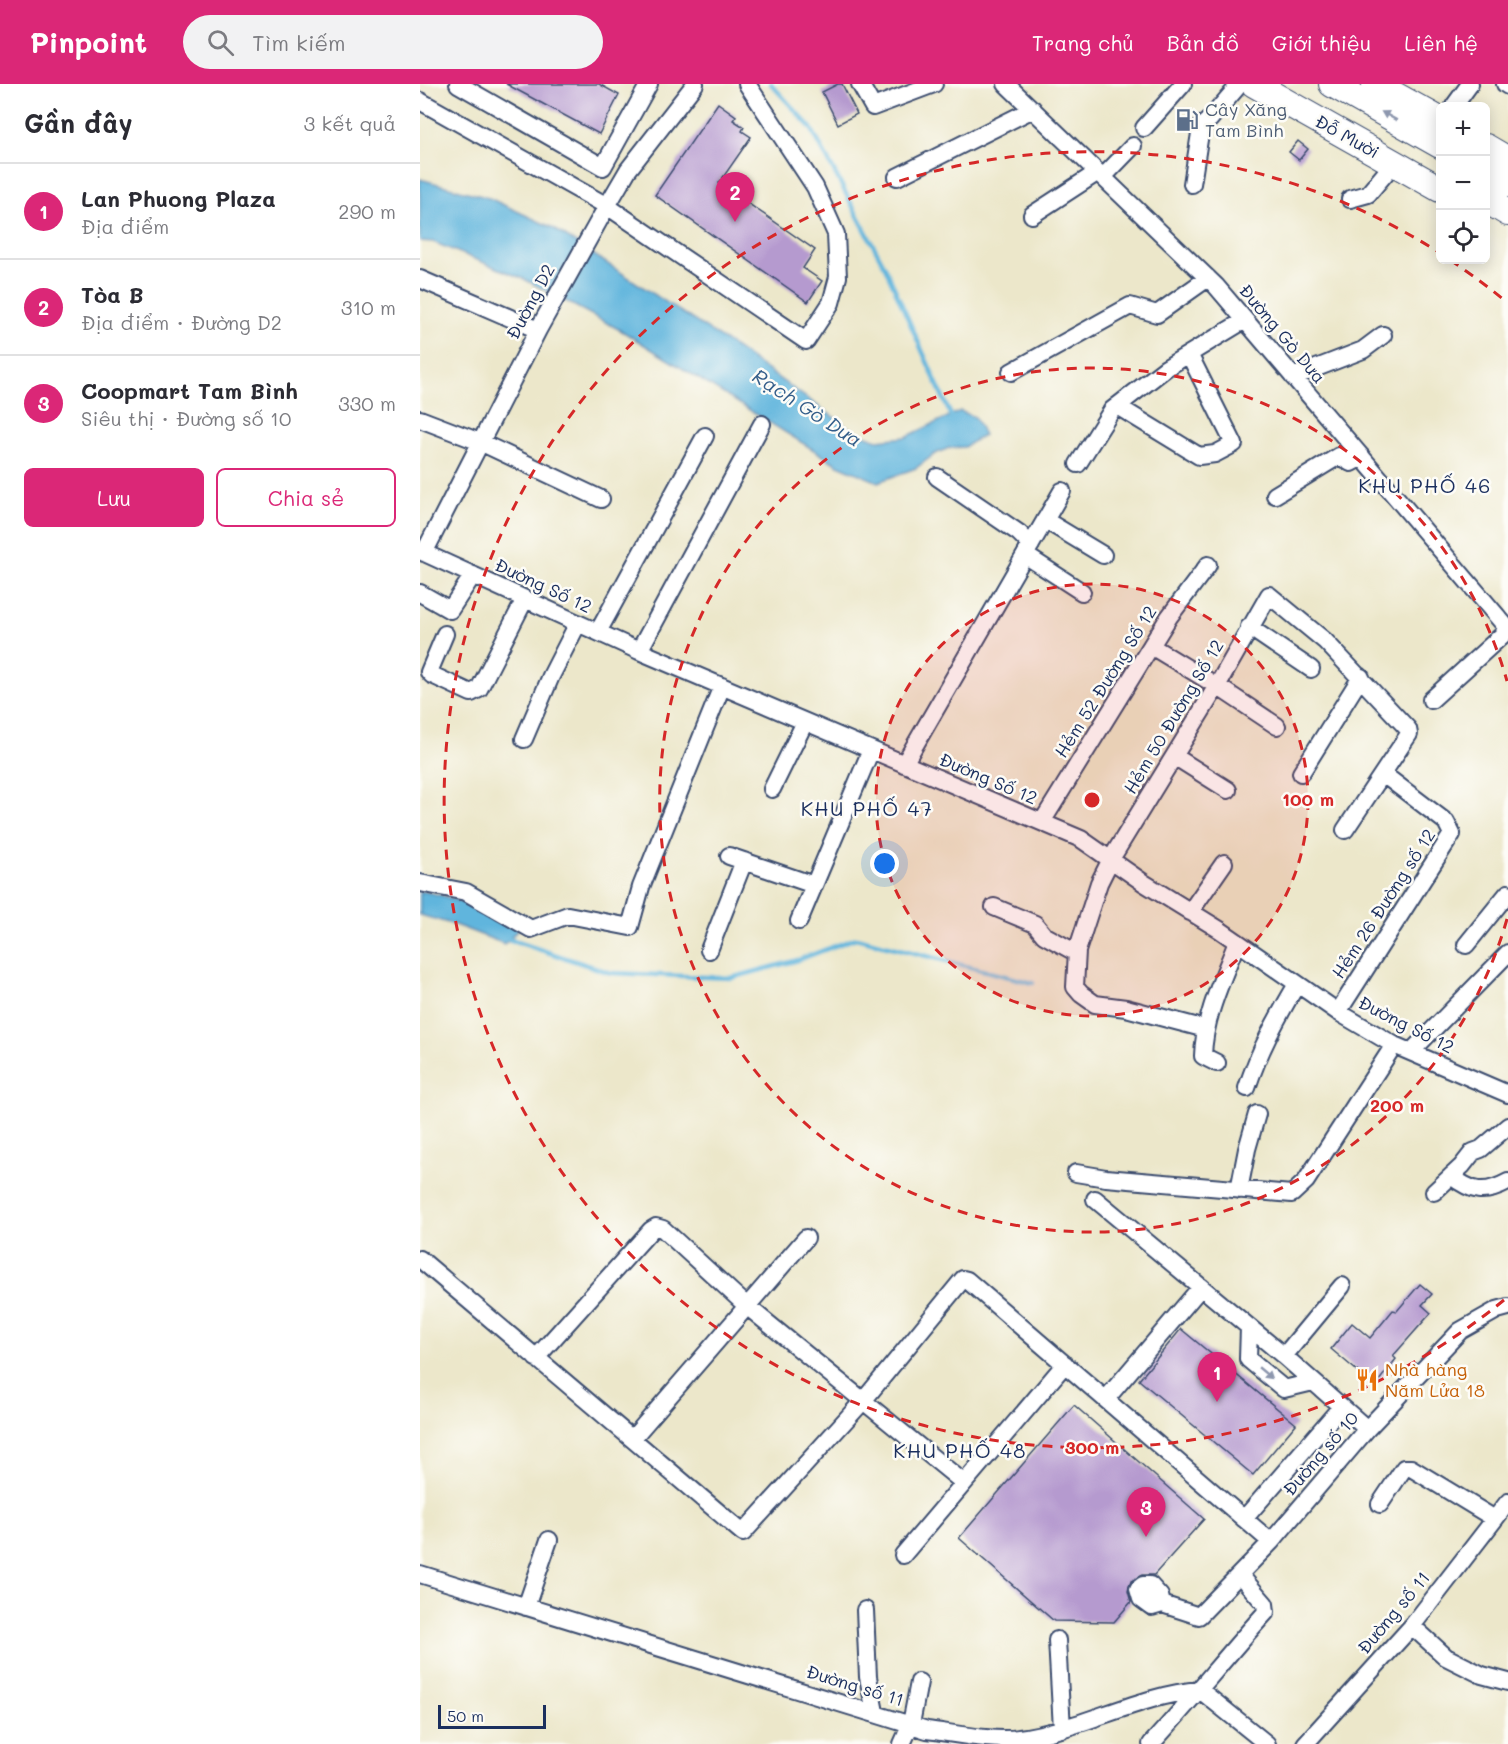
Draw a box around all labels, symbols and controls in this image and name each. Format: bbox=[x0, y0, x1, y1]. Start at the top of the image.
search box bbox=[183, 15, 603, 69]
text: Pinpoint bbox=[30, 24, 147, 60]
icon: search bbox=[204, 26, 237, 59]
text: Tìm kiếm bbox=[252, 28, 346, 57]
text: Trang chủ bbox=[1032, 29, 1134, 56]
text: Bản đồ bbox=[1167, 29, 1239, 56]
text: Giới thiệu bbox=[1272, 29, 1371, 56]
text: Liên hệ bbox=[1404, 29, 1478, 56]
place label: Cây Xăng Tam Bình bbox=[1205, 97, 1287, 142]
map controls bbox=[1436, 102, 1490, 264]
button: + bbox=[1436, 102, 1490, 156]
text: Gần đây bbox=[24, 106, 133, 140]
fuel station icon: Cây Xăng Tam Bình bbox=[1174, 107, 1200, 133]
street label: Đỗ Mười bbox=[1311, 109, 1384, 164]
text: 3 kết quả bbox=[303, 110, 396, 136]
one-way arrow bbox=[1381, 111, 1398, 121]
button: − bbox=[1436, 156, 1490, 210]
pin: 2 bbox=[716, 172, 754, 222]
text: Lan Phuong Plaza bbox=[81, 184, 276, 213]
text: 1 bbox=[39, 198, 48, 224]
text: 290 m bbox=[338, 198, 396, 224]
button: locate bbox=[1436, 210, 1490, 264]
text: Địa điểm bbox=[81, 213, 169, 239]
street label: Đường D2 bbox=[500, 260, 560, 343]
street label: Đường Gò Dưa bbox=[1234, 279, 1331, 388]
text: Tòa B bbox=[81, 280, 144, 309]
text: 2 bbox=[38, 294, 49, 320]
text: 310 m bbox=[341, 294, 396, 320]
text: Địa điểm · Đường D2 bbox=[81, 309, 282, 335]
water label: Rạch Gò Dưa bbox=[748, 362, 867, 452]
text: Coopmart Tam Bình bbox=[81, 376, 298, 405]
text: 3 bbox=[38, 390, 50, 416]
text: 330 m bbox=[338, 390, 396, 416]
text: Siêu thị · Đường số 10 bbox=[81, 405, 291, 431]
button: Lưu bbox=[24, 468, 204, 527]
button: Chia sẻ bbox=[216, 468, 396, 527]
district label: KHU PHỐ 46 bbox=[1358, 472, 1492, 498]
street label: Đường Số 12 bbox=[491, 552, 596, 618]
street label: Hẻm 52 Đường Số 12 bbox=[1049, 601, 1162, 762]
street label: Hẻm 50 Đường Số 12 bbox=[1118, 635, 1229, 798]
street label: Đường Số 12 bbox=[936, 747, 1041, 810]
text: 100 m bbox=[1282, 787, 1334, 811]
centre of rings bbox=[1082, 790, 1102, 810]
district label: KHU PHỐ 47 bbox=[801, 795, 933, 821]
street label: Hẻm 26 Đường số 12 bbox=[1326, 824, 1441, 983]
your location bbox=[870, 849, 899, 878]
street label: Đường Số 12 bbox=[1355, 990, 1458, 1058]
text: 200 m bbox=[1370, 1093, 1424, 1117]
pin: 1 bbox=[1198, 1352, 1236, 1402]
place label: Nhà hàng Năm Lửa 18 bbox=[1385, 1357, 1485, 1402]
one-way arrow bbox=[1257, 1367, 1273, 1380]
restaurant icon: Nhà hàng Năm Lửa 18 bbox=[1354, 1367, 1380, 1393]
street label: Đường số 10 bbox=[1277, 1406, 1363, 1500]
text: 300 m bbox=[1065, 1435, 1119, 1459]
district label: KHU PHỐ 48 bbox=[893, 1437, 1027, 1463]
pin: 3 bbox=[1126, 1488, 1166, 1537]
street label: Đường số 11 bbox=[1352, 1566, 1435, 1659]
street label: Đường số 11 bbox=[804, 1659, 907, 1711]
scale bar bbox=[438, 1702, 546, 1730]
text: 50 m bbox=[447, 1705, 484, 1726]

